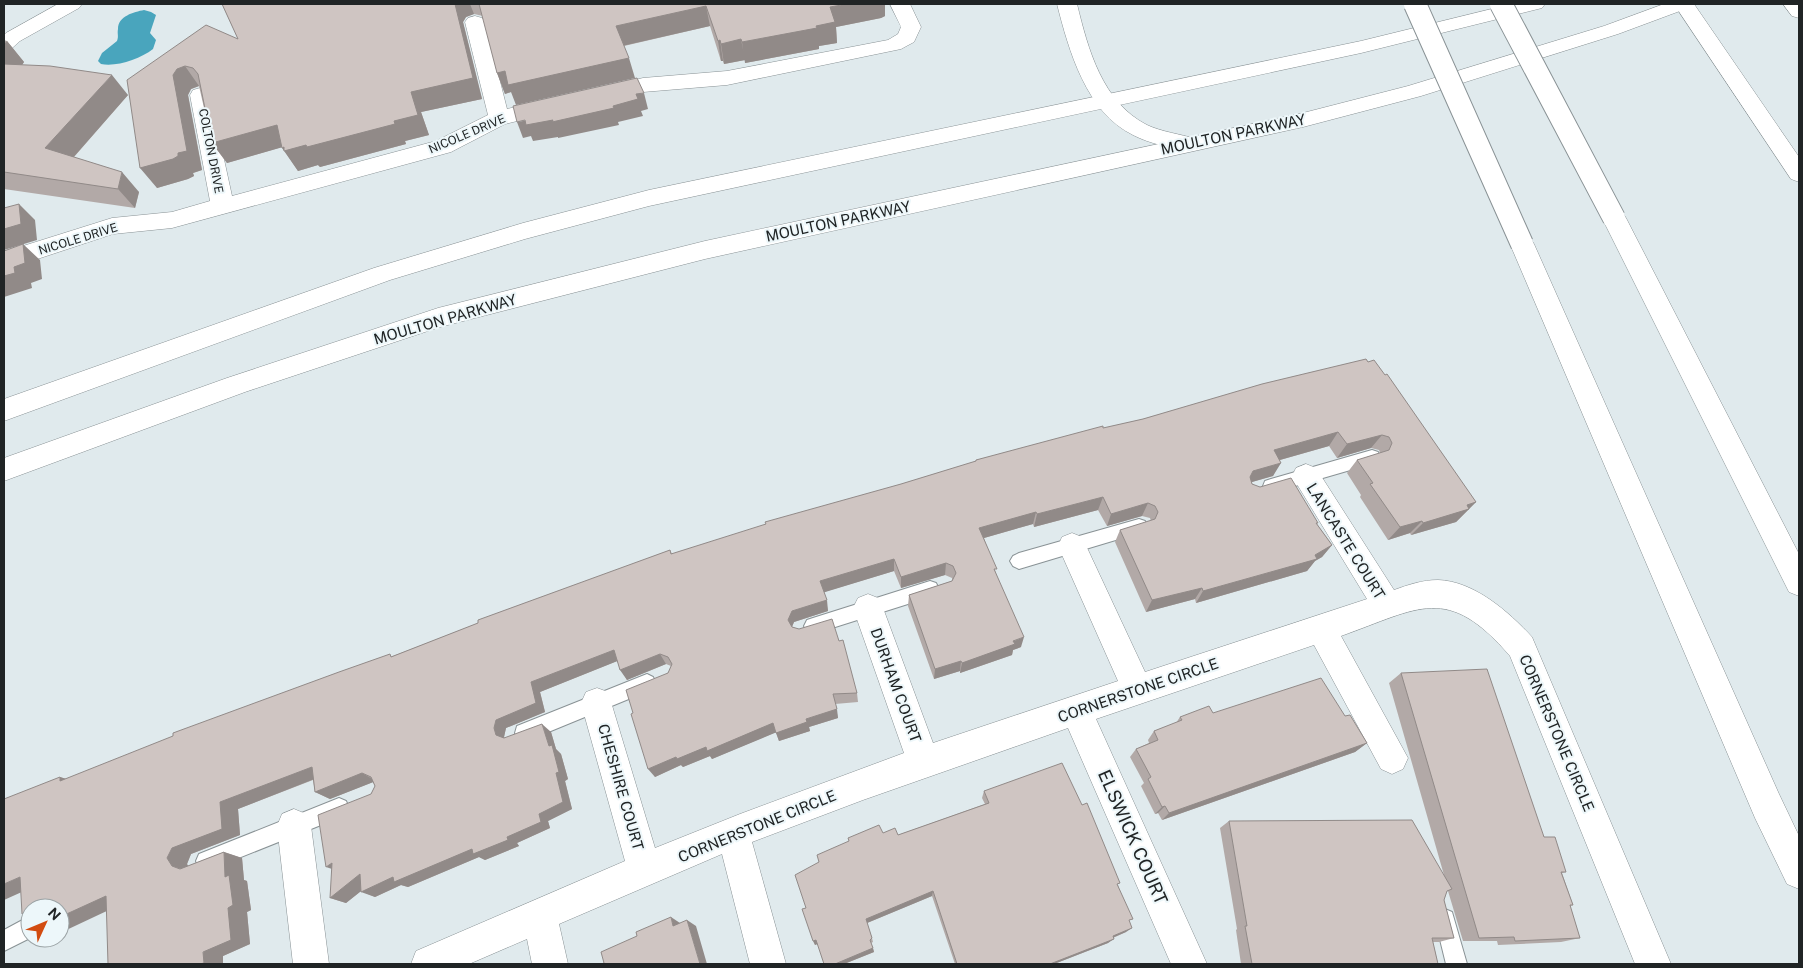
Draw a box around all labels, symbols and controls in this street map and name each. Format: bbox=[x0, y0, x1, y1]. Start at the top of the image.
street label: COLTON DRIVE bbox=[196, 107, 226, 195]
street label: MOULTON PARKWAY bbox=[1159, 110, 1307, 158]
street label: NICOLE DRIVE bbox=[426, 112, 508, 156]
street label: MOULTON PARKWAY bbox=[764, 197, 912, 245]
street label: NICOLE DRIVE bbox=[37, 220, 119, 258]
street label: MOULTON PARKWAY bbox=[372, 290, 518, 348]
street label: LANCASTE COURT bbox=[1303, 480, 1389, 602]
street label: DURHAM COURT bbox=[867, 625, 925, 745]
street label: CORNERSTONE CIRCLE bbox=[1516, 652, 1598, 814]
street label: CORNERSTONE CIRCLE bbox=[1055, 654, 1221, 726]
street label: CHESHIRE COURT bbox=[595, 722, 647, 852]
street label: ELSWICK COURT bbox=[1094, 766, 1172, 908]
street label: CORNERSTONE CIRCLE bbox=[676, 786, 838, 866]
north arrow bbox=[20, 898, 70, 948]
text: N bbox=[45, 904, 64, 923]

